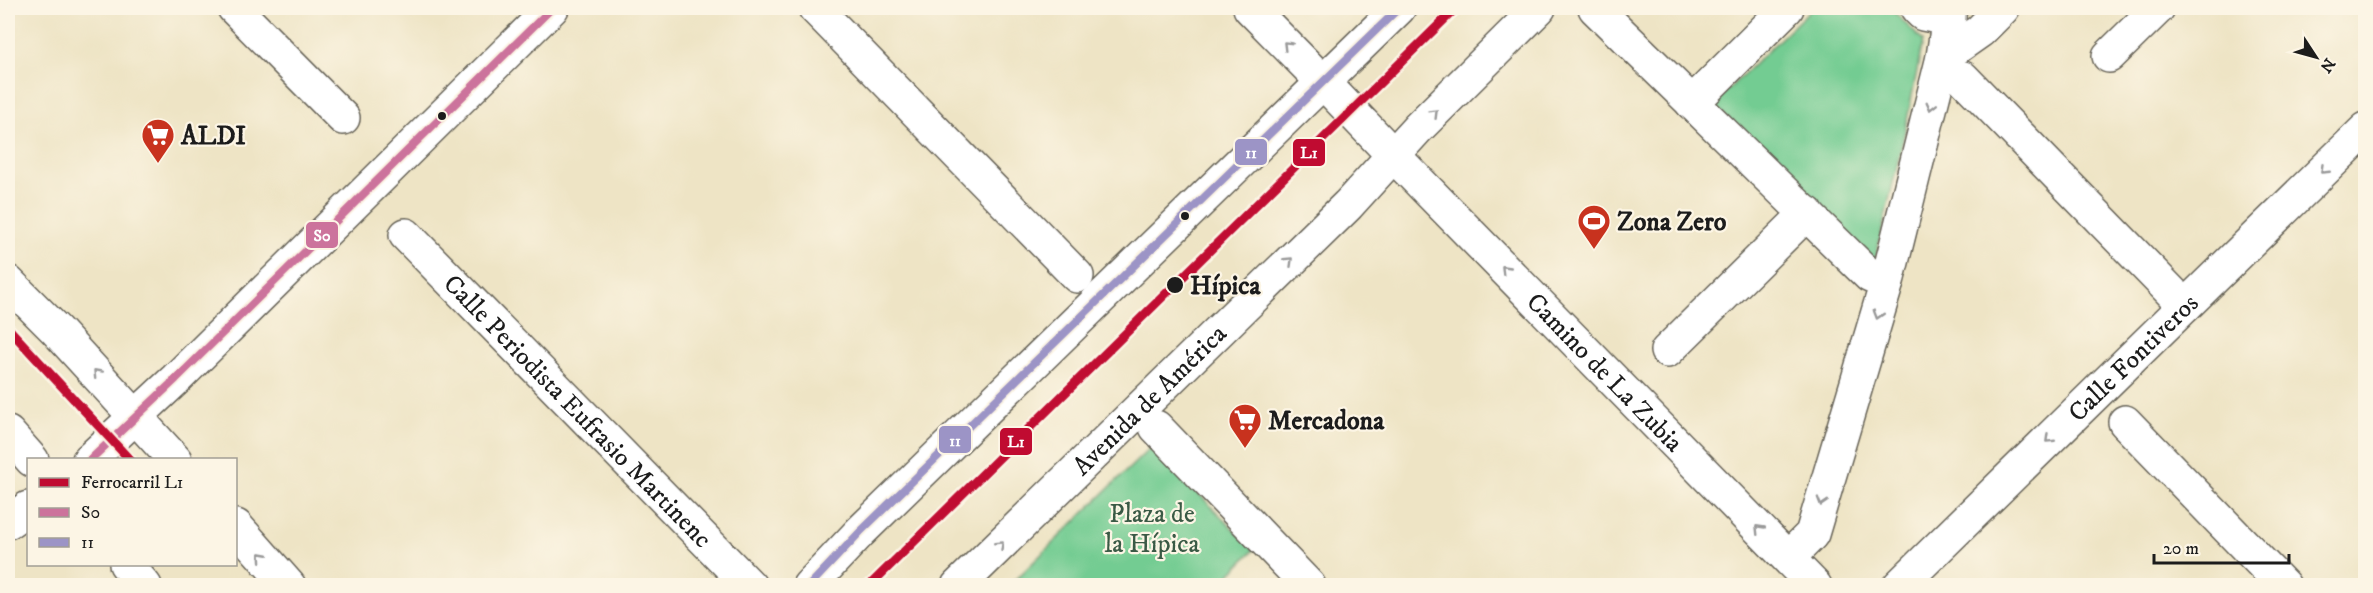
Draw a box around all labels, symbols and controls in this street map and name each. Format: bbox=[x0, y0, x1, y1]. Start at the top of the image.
north arrow bbox=[2286, 27, 2346, 87]
one-way arrow bbox=[1283, 41, 1294, 52]
text: N bbox=[2315, 54, 2339, 76]
one-way arrow bbox=[1925, 101, 1938, 111]
one-way arrow bbox=[1426, 109, 1437, 120]
unlabelled marker bbox=[436, 110, 448, 122]
supermarket icon: ALDI bbox=[140, 117, 176, 164]
place label: ALDI bbox=[180, 120, 246, 153]
line badge: 11 bbox=[1234, 138, 1268, 166]
line badge: L1 bbox=[1292, 138, 1326, 167]
text: 11 bbox=[1245, 143, 1257, 163]
text: L1 bbox=[1300, 143, 1318, 163]
one-way arrow bbox=[2320, 163, 2331, 174]
sports icon: Zona Zero bbox=[1576, 203, 1612, 250]
place label: Zona Zero bbox=[1617, 206, 1727, 239]
unlabelled marker bbox=[1179, 210, 1191, 222]
line badge: S0 bbox=[305, 221, 339, 249]
text: S0 bbox=[314, 226, 331, 246]
one-way arrow bbox=[1283, 257, 1293, 268]
one-way arrow bbox=[1502, 266, 1513, 277]
street label: Calle Periodista Eufrasio Martinenc bbox=[436, 268, 718, 556]
place label: Hípica bbox=[1190, 270, 1261, 303]
marker: Hípica bbox=[1165, 275, 1185, 295]
street label: Camino de La Zubia bbox=[1519, 286, 1690, 460]
street label: Calle Fontiveros bbox=[2062, 287, 2206, 429]
one-way arrow bbox=[1873, 309, 1885, 320]
street label: Avenida de América bbox=[1066, 318, 1234, 483]
one-way arrow bbox=[93, 370, 104, 380]
supermarket icon: Mercadona bbox=[1227, 402, 1263, 449]
place label: Mercadona bbox=[1268, 405, 1385, 438]
line badge: 11 bbox=[938, 425, 972, 454]
line badge: L1 bbox=[999, 427, 1033, 456]
text: 11 bbox=[949, 431, 961, 451]
one-way arrow bbox=[2046, 431, 2057, 442]
text: L1 bbox=[1007, 432, 1025, 452]
legend bbox=[27, 458, 237, 566]
text: Ferrocarril L1 bbox=[81, 472, 183, 494]
one-way arrow bbox=[1817, 496, 1829, 507]
park label: Plaza de la Hípica bbox=[1105, 498, 1199, 561]
text: S0 bbox=[81, 502, 100, 524]
one-way arrow bbox=[1756, 525, 1767, 536]
scale bar bbox=[2154, 527, 2289, 565]
text: 11 bbox=[81, 532, 94, 554]
text: 20 m bbox=[2163, 538, 2199, 560]
one-way arrow bbox=[993, 541, 1004, 552]
one-way arrow bbox=[258, 552, 269, 563]

